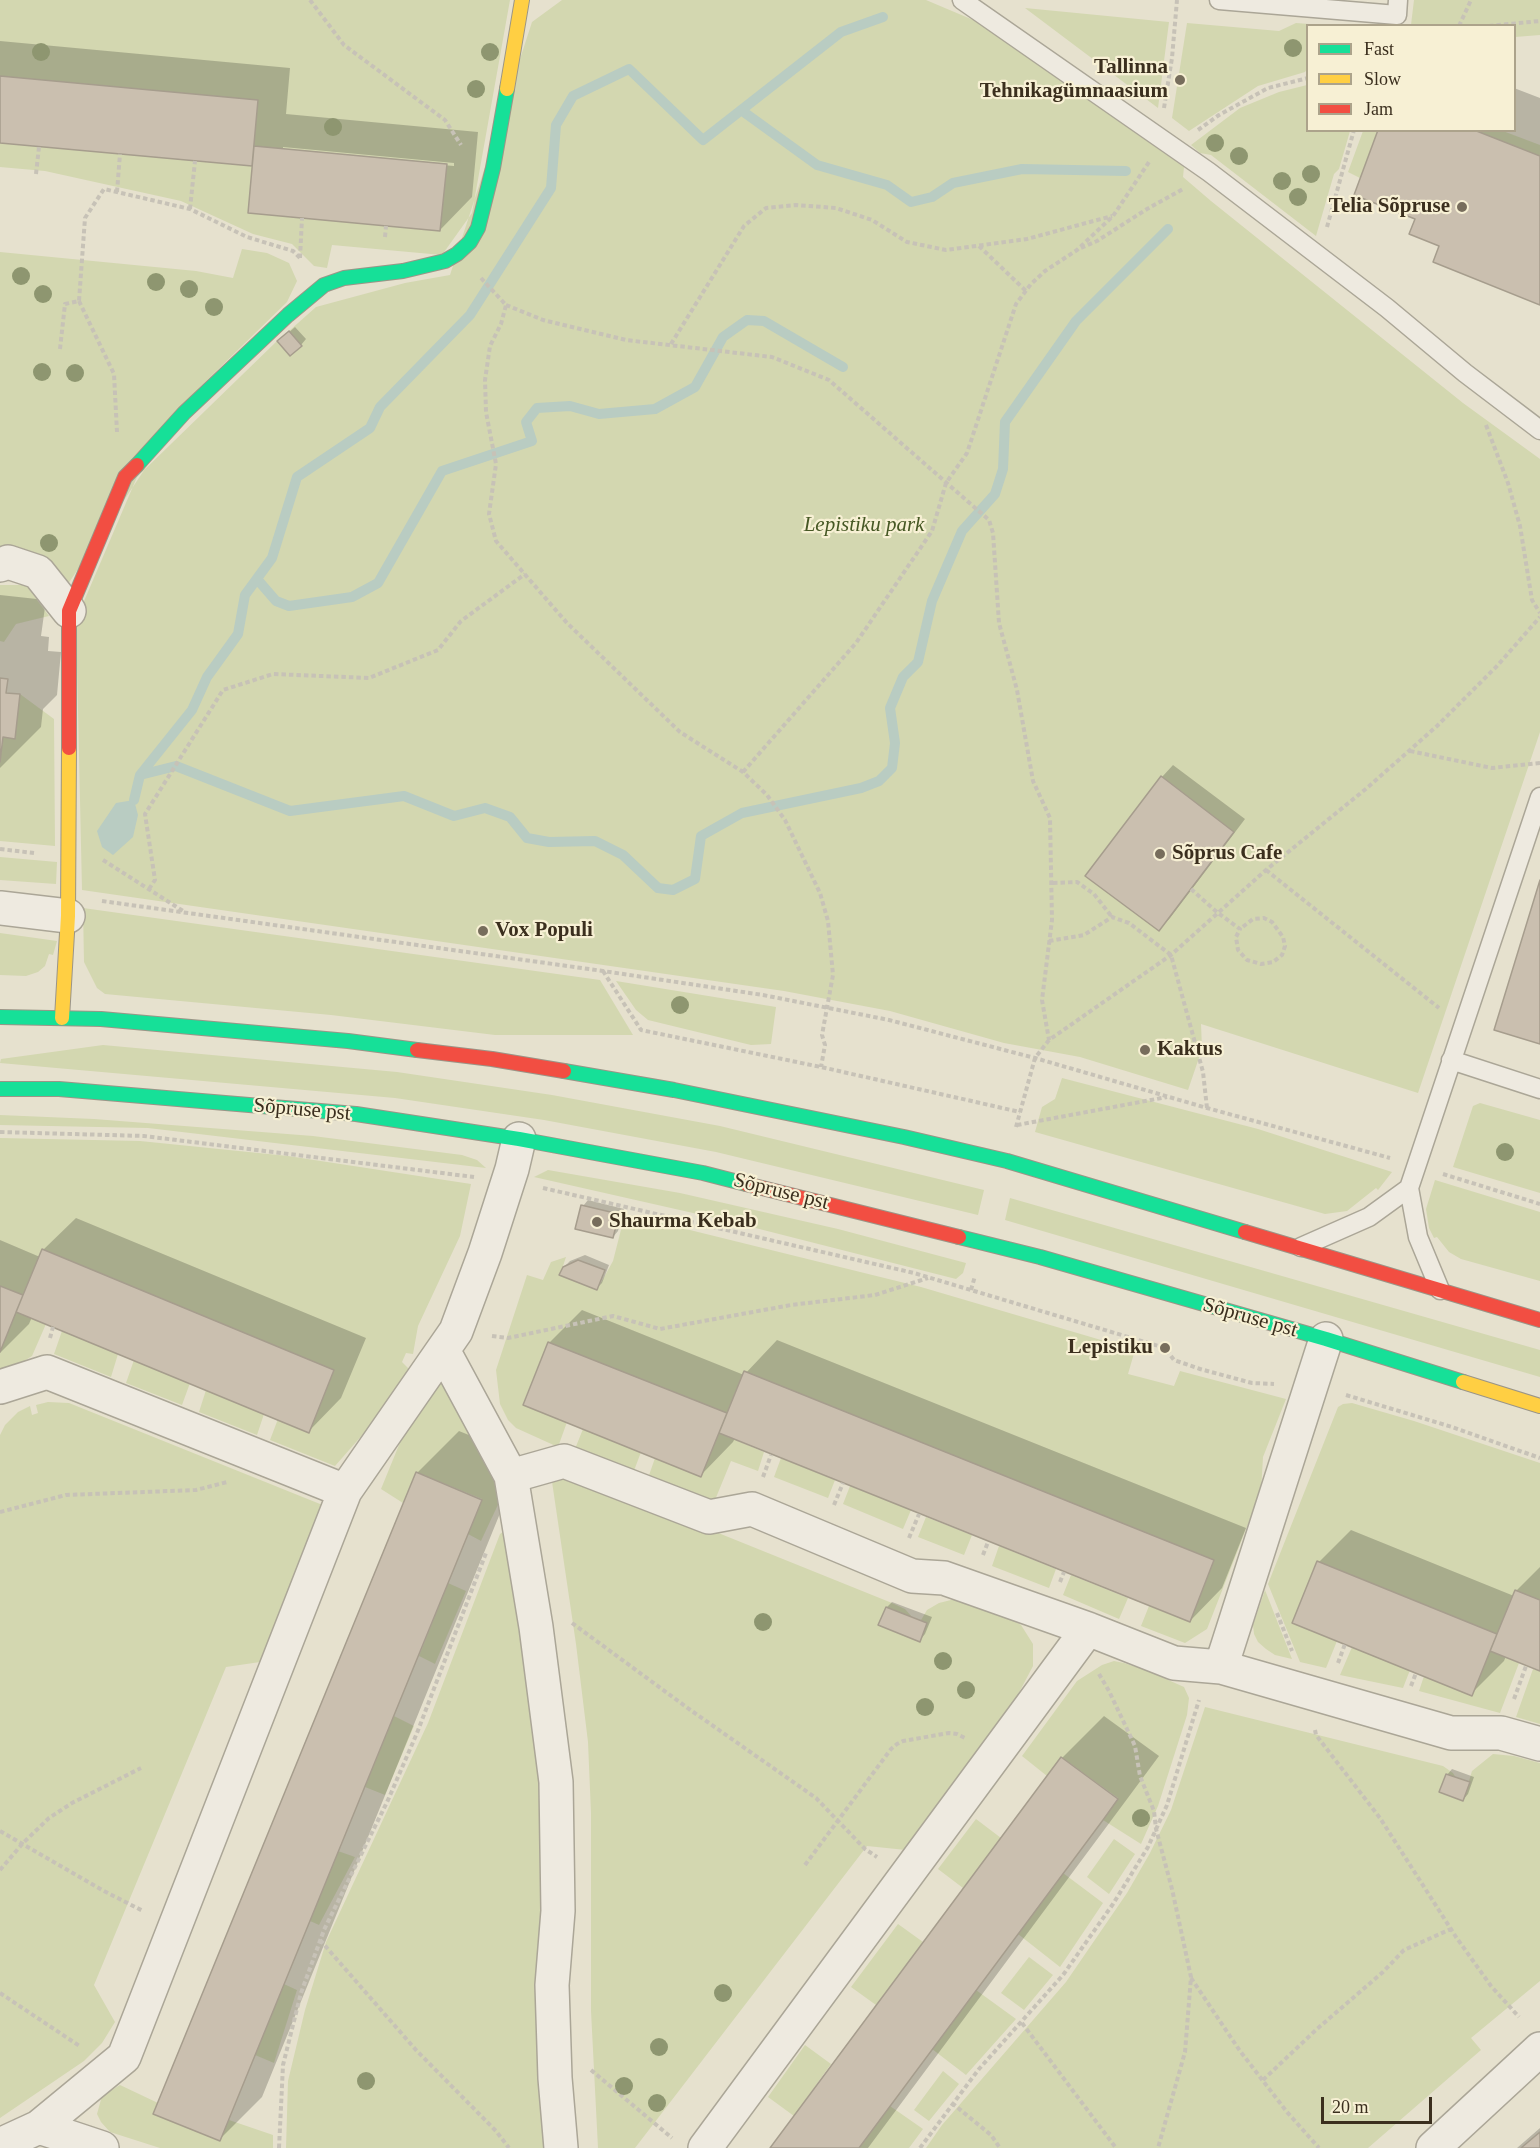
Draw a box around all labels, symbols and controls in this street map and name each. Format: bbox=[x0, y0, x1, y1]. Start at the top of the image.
legend bbox=[1306, 24, 1516, 132]
text: Fast bbox=[1364, 39, 1394, 59]
place label: Tallinna Tehnikagümnaasium bbox=[980, 55, 1168, 105]
text: Slow bbox=[1364, 69, 1401, 89]
marker: Tallinna Tehnikagümnaasium bbox=[1173, 73, 1187, 87]
text: Jam bbox=[1364, 99, 1393, 119]
place label: Telia Sõpruse bbox=[1329, 194, 1450, 220]
marker: Telia Sõpruse bbox=[1455, 200, 1469, 214]
park label: Lepistiku park bbox=[804, 512, 924, 538]
place label: Sõprus Cafe bbox=[1172, 841, 1282, 867]
marker: Sõprus Cafe bbox=[1153, 847, 1167, 861]
place label: Vox Populi bbox=[495, 918, 593, 944]
marker: Vox Populi bbox=[476, 924, 490, 938]
place label: Kaktus bbox=[1157, 1037, 1222, 1063]
marker: Kaktus bbox=[1138, 1043, 1152, 1057]
street label: Sõpruse pst bbox=[252, 1093, 352, 1127]
street label: Sõpruse pst bbox=[731, 1168, 831, 1216]
place label: Shaurma Kebab bbox=[609, 1209, 757, 1235]
marker: Shaurma Kebab bbox=[590, 1215, 604, 1229]
street label: Sõpruse pst bbox=[1200, 1292, 1300, 1344]
place label: Lepistiku bbox=[1068, 1335, 1153, 1361]
marker: Lepistiku bbox=[1158, 1341, 1172, 1355]
scale bar bbox=[1324, 2085, 1435, 2123]
text: 20 m bbox=[1332, 2097, 1369, 2117]

